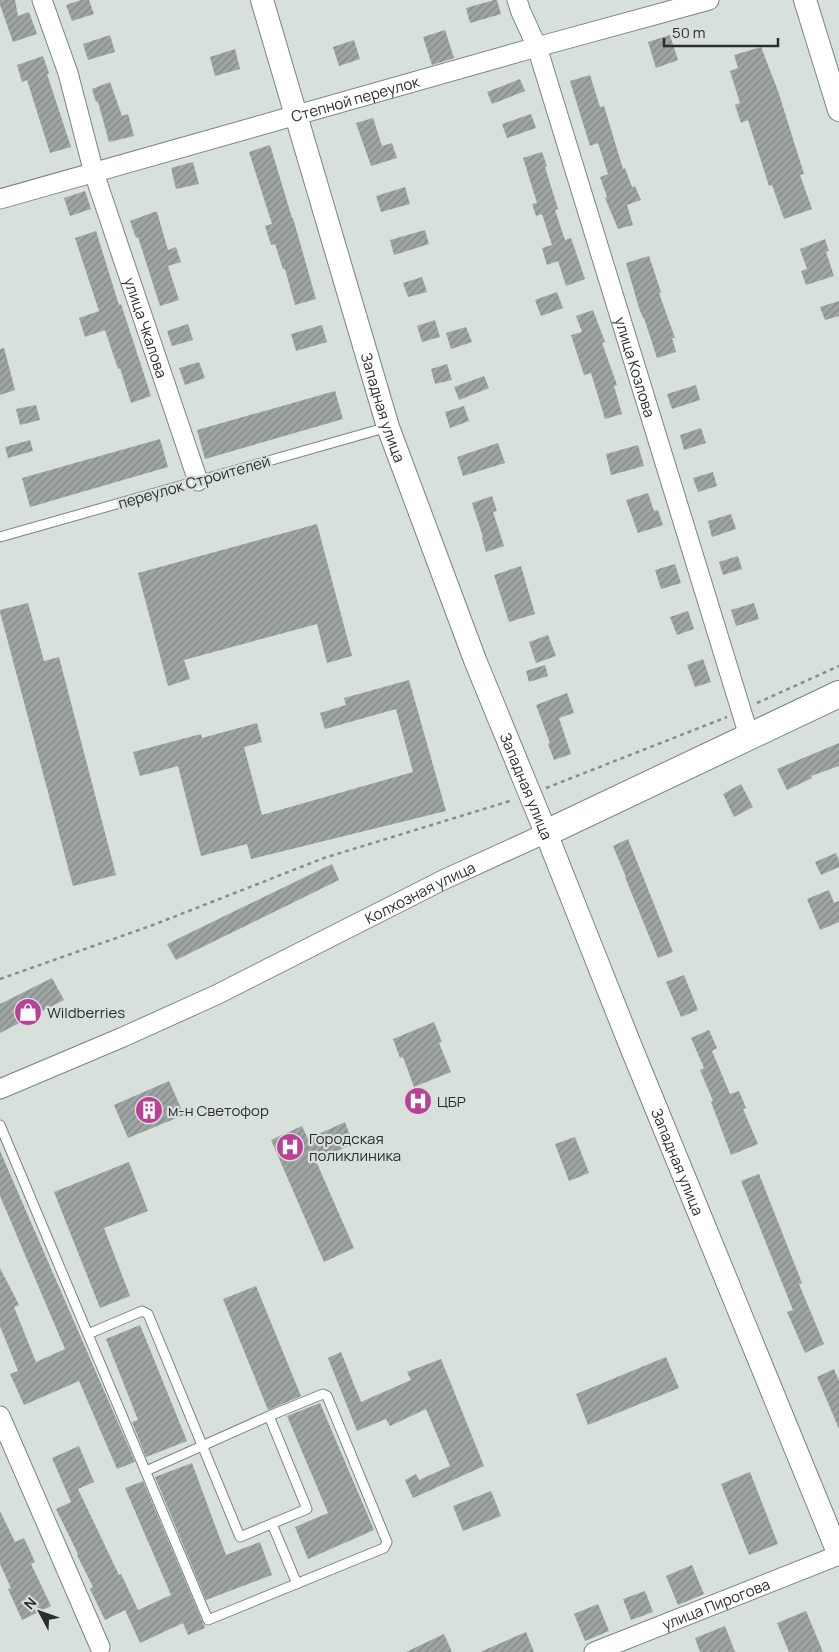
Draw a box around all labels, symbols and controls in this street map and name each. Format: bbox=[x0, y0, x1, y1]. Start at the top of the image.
scale bar bbox=[664, 15, 778, 47]
text: 50 m bbox=[672, 22, 706, 43]
street label: Степной переулок bbox=[288, 70, 422, 127]
street label: улица Чкалова bbox=[119, 275, 173, 381]
street label: улица Козлова bbox=[610, 314, 661, 420]
street label: Западная улица bbox=[356, 350, 411, 465]
street label: переулок Строителей bbox=[116, 450, 272, 514]
street label: Западная улица bbox=[495, 729, 558, 843]
street label: Колхозная улица bbox=[361, 856, 479, 928]
shop icon: Wildberries bbox=[13, 997, 43, 1027]
place label: Wildberries bbox=[47, 1002, 125, 1023]
hospital icon: ЦБР bbox=[403, 1086, 433, 1116]
place label: ЦБР bbox=[437, 1091, 466, 1112]
building icon: м-н Светофор bbox=[134, 1095, 164, 1125]
place label: м-н Светофор bbox=[168, 1100, 269, 1121]
street label: Западная улица bbox=[647, 1105, 709, 1218]
place label: Городская поликлиника bbox=[309, 1128, 401, 1166]
hospital icon: Городская поликлиника bbox=[275, 1132, 305, 1162]
street label: улица Пирогова bbox=[659, 1573, 773, 1635]
north arrow bbox=[15, 1587, 65, 1637]
text: N bbox=[19, 1593, 40, 1613]

